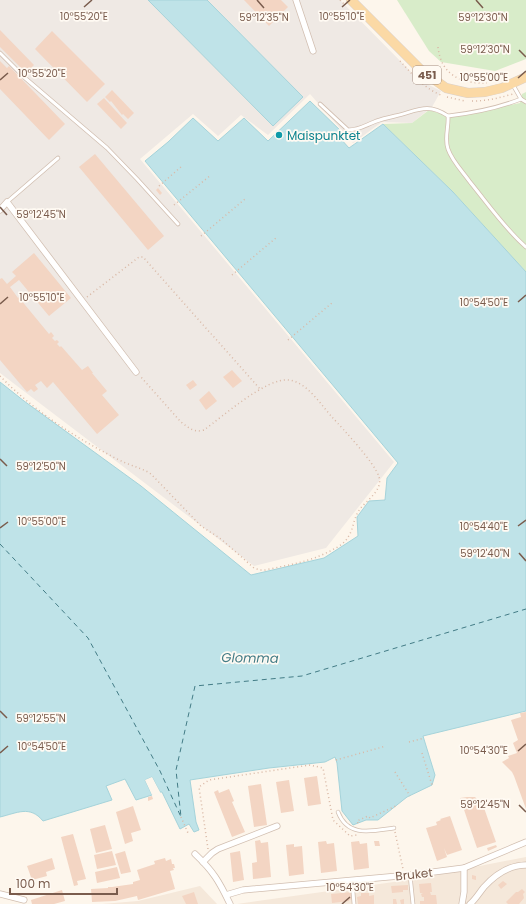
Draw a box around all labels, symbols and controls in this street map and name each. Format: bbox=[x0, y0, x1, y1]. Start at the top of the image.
text: 10°55'20"E bbox=[60, 9, 108, 24]
text: 10°55'10"E bbox=[319, 9, 365, 24]
text: 59°12'35"N bbox=[239, 10, 289, 25]
text: 59°12'30"N bbox=[458, 10, 508, 25]
text: 59°12'30"N bbox=[460, 42, 510, 57]
text: 10°55'20"E bbox=[18, 66, 66, 81]
road number: 451 bbox=[413, 66, 441, 84]
text: 10°55'00"E bbox=[460, 70, 508, 85]
place label: Maispunktet bbox=[287, 127, 361, 144]
marker: Maispunktet bbox=[274, 130, 284, 140]
text: 59°12'45"N bbox=[16, 207, 66, 222]
text: 10°55'10"E bbox=[19, 290, 65, 305]
text: 10°54'50"E bbox=[460, 295, 508, 310]
text: 59°12'50"N bbox=[16, 459, 66, 474]
text: 10°55'00"E bbox=[18, 514, 66, 529]
text: 10°54'40"E bbox=[460, 519, 508, 534]
text: 59°12'40"N bbox=[460, 546, 510, 561]
water label: Glomma bbox=[221, 648, 279, 668]
text: 59°12'55"N bbox=[16, 711, 66, 726]
text: 10°54'50"E bbox=[18, 739, 66, 754]
text: 10°54'30"E bbox=[460, 743, 508, 758]
text: 59°12'45"N bbox=[460, 797, 510, 812]
street label: Bruket bbox=[394, 864, 434, 884]
scale bar bbox=[10, 870, 117, 896]
text: 100 m bbox=[16, 875, 50, 892]
text: 10°54'30"E bbox=[326, 880, 374, 895]

